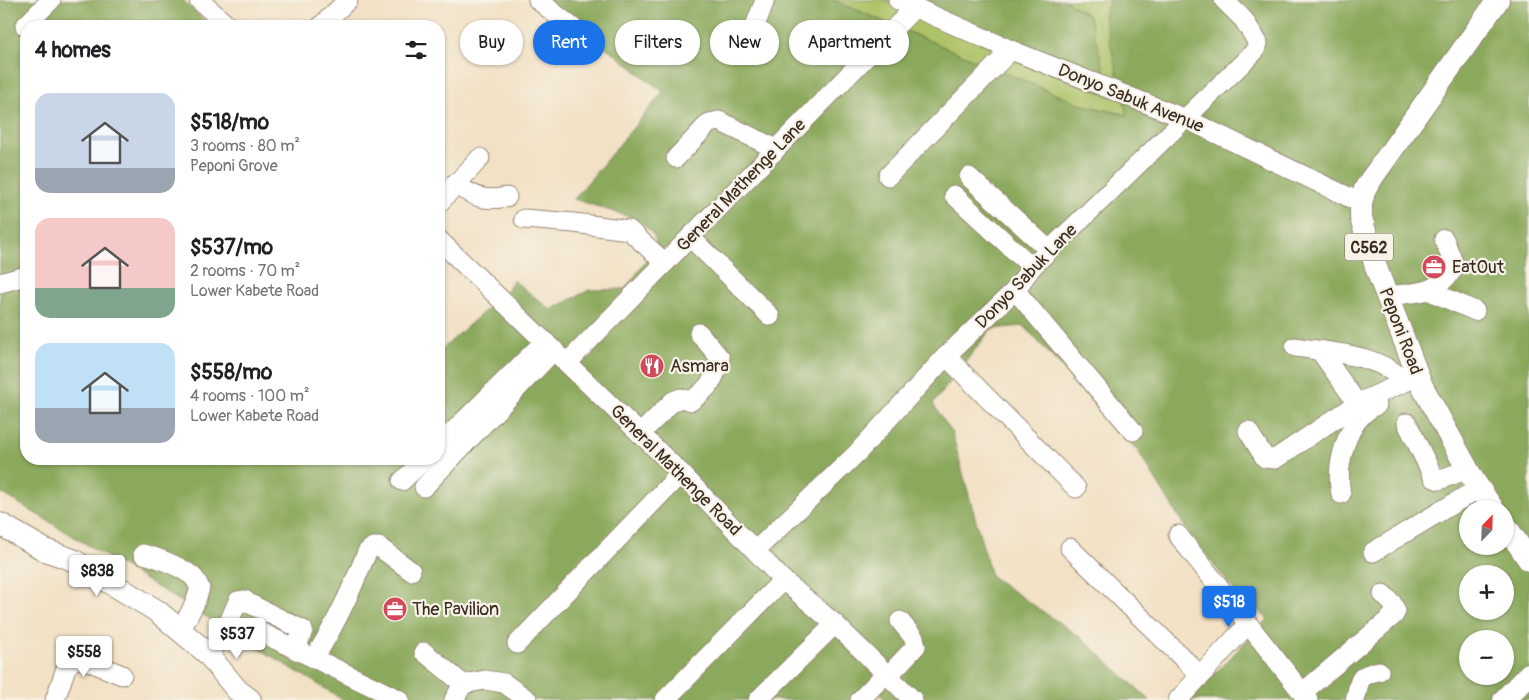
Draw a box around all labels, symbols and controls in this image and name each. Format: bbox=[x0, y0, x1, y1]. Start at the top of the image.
chip: Buy bbox=[460, 20, 523, 65]
chip: Rent bbox=[533, 20, 605, 65]
chip: Filters bbox=[615, 20, 700, 65]
chip: New bbox=[710, 20, 779, 65]
chip: Apartment bbox=[789, 20, 909, 65]
icon: filters bbox=[402, 36, 430, 64]
text: 4 homes bbox=[35, 37, 111, 64]
street label: Donyo Sabuk Avenue bbox=[1054, 59, 1207, 138]
text: $518/mo bbox=[190, 109, 269, 136]
icon: home bbox=[75, 113, 135, 173]
street label: General Mathenge Lane bbox=[672, 114, 811, 257]
text: 3 rooms · 80 m² bbox=[190, 136, 300, 156]
text: Peponi Grove bbox=[190, 156, 278, 176]
street label: Donyo Sabuk Lane bbox=[970, 219, 1082, 334]
road number: C562 bbox=[1345, 233, 1393, 260]
text: $537/mo bbox=[190, 234, 273, 261]
icon: home bbox=[75, 238, 135, 298]
office icon: EatOut bbox=[1421, 254, 1447, 280]
place label: EatOut bbox=[1452, 256, 1505, 279]
text: 2 rooms · 70 m² bbox=[190, 261, 300, 281]
text: Lower Kabete Road bbox=[190, 281, 319, 301]
street label: Peponi Road bbox=[1373, 284, 1428, 378]
restaurant icon: Asmara bbox=[639, 353, 665, 379]
place label: Asmara bbox=[670, 355, 729, 378]
text: $558/mo bbox=[190, 359, 272, 386]
icon: home bbox=[75, 363, 135, 423]
text: 4 rooms · 100 m² bbox=[190, 386, 309, 406]
street label: General Mathenge Road bbox=[605, 400, 746, 541]
text: Lower Kabete Road bbox=[190, 406, 319, 426]
north arrow bbox=[1459, 500, 1514, 555]
map controls bbox=[1459, 500, 1514, 685]
pin: $838 bbox=[67, 554, 127, 597]
text: $838 bbox=[80, 561, 114, 581]
button: + bbox=[1459, 565, 1514, 620]
pin: $518 bbox=[1199, 586, 1259, 628]
text: $518 bbox=[1213, 592, 1245, 612]
office icon: The Pavilion bbox=[382, 596, 408, 622]
place label: The Pavilion bbox=[412, 598, 499, 621]
pin: $537 bbox=[207, 618, 267, 660]
text: $537 bbox=[220, 624, 254, 644]
button: − bbox=[1459, 630, 1514, 685]
pin: $558 bbox=[54, 636, 114, 678]
text: $558 bbox=[67, 642, 101, 662]

